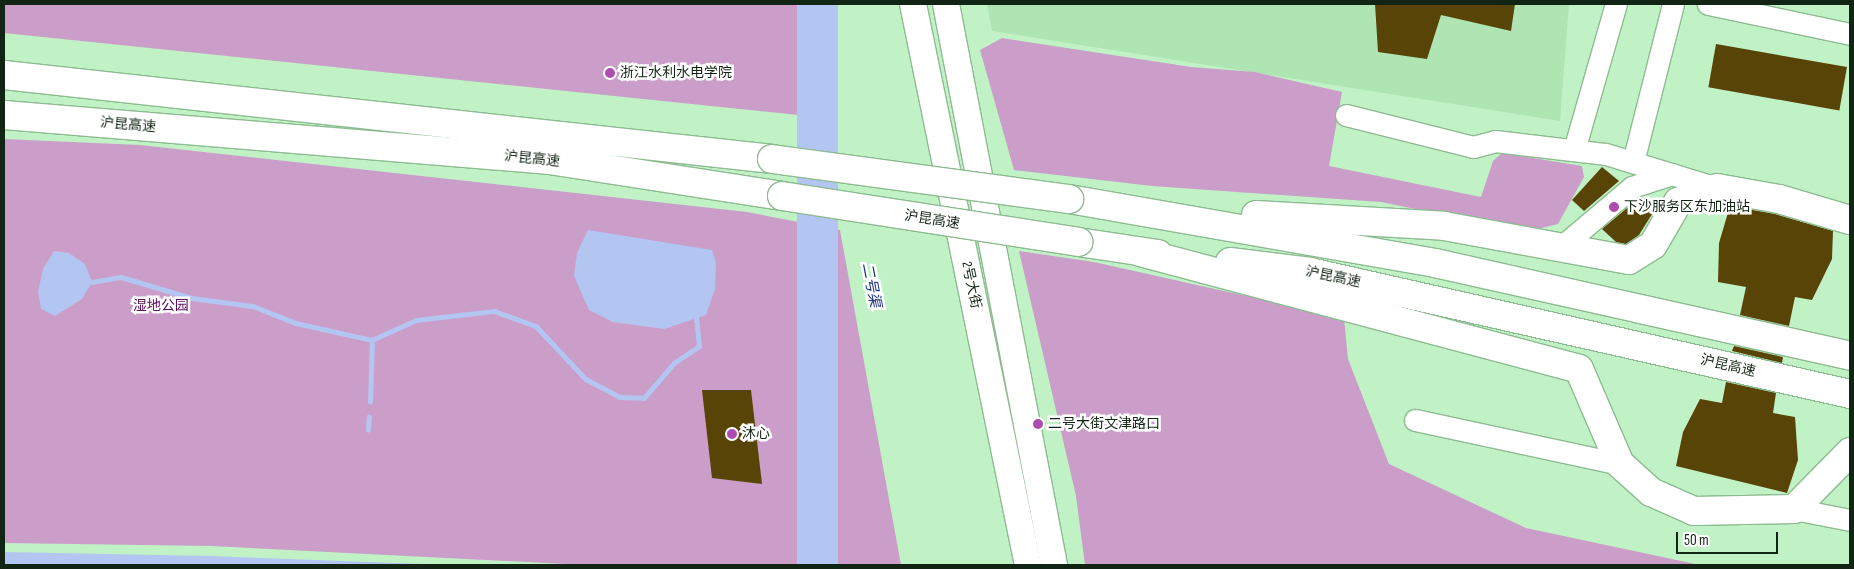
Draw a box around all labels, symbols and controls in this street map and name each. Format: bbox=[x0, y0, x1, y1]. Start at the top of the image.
place label: 浙江水利水电学院 bbox=[620, 65, 732, 81]
marker: 浙江水利水电学院 bbox=[604, 67, 616, 79]
street label: 沪昆高速 bbox=[99, 114, 157, 136]
street label: 沪昆高速 bbox=[503, 148, 561, 170]
place label: 下沙服务区东加油站 bbox=[1624, 199, 1750, 215]
marker: 下沙服务区东加油站 bbox=[1608, 201, 1620, 213]
street label: 沪昆高速 bbox=[903, 207, 961, 233]
street label: 2号大街 bbox=[958, 260, 984, 310]
water label: 二号渠 bbox=[858, 261, 884, 309]
street label: 沪昆高速 bbox=[1304, 263, 1362, 291]
park label: 湿地公园 bbox=[133, 298, 189, 314]
street label: 沪昆高速 bbox=[1699, 352, 1757, 380]
place label: 二号大街文津路口 bbox=[1048, 416, 1160, 432]
marker: 二号大街文津路口 bbox=[1032, 418, 1044, 430]
place label: 沐心 bbox=[742, 426, 770, 442]
marker: 沐心 bbox=[726, 428, 738, 440]
scale bar bbox=[1679, 522, 1782, 554]
text: 50 m bbox=[1684, 531, 1709, 550]

